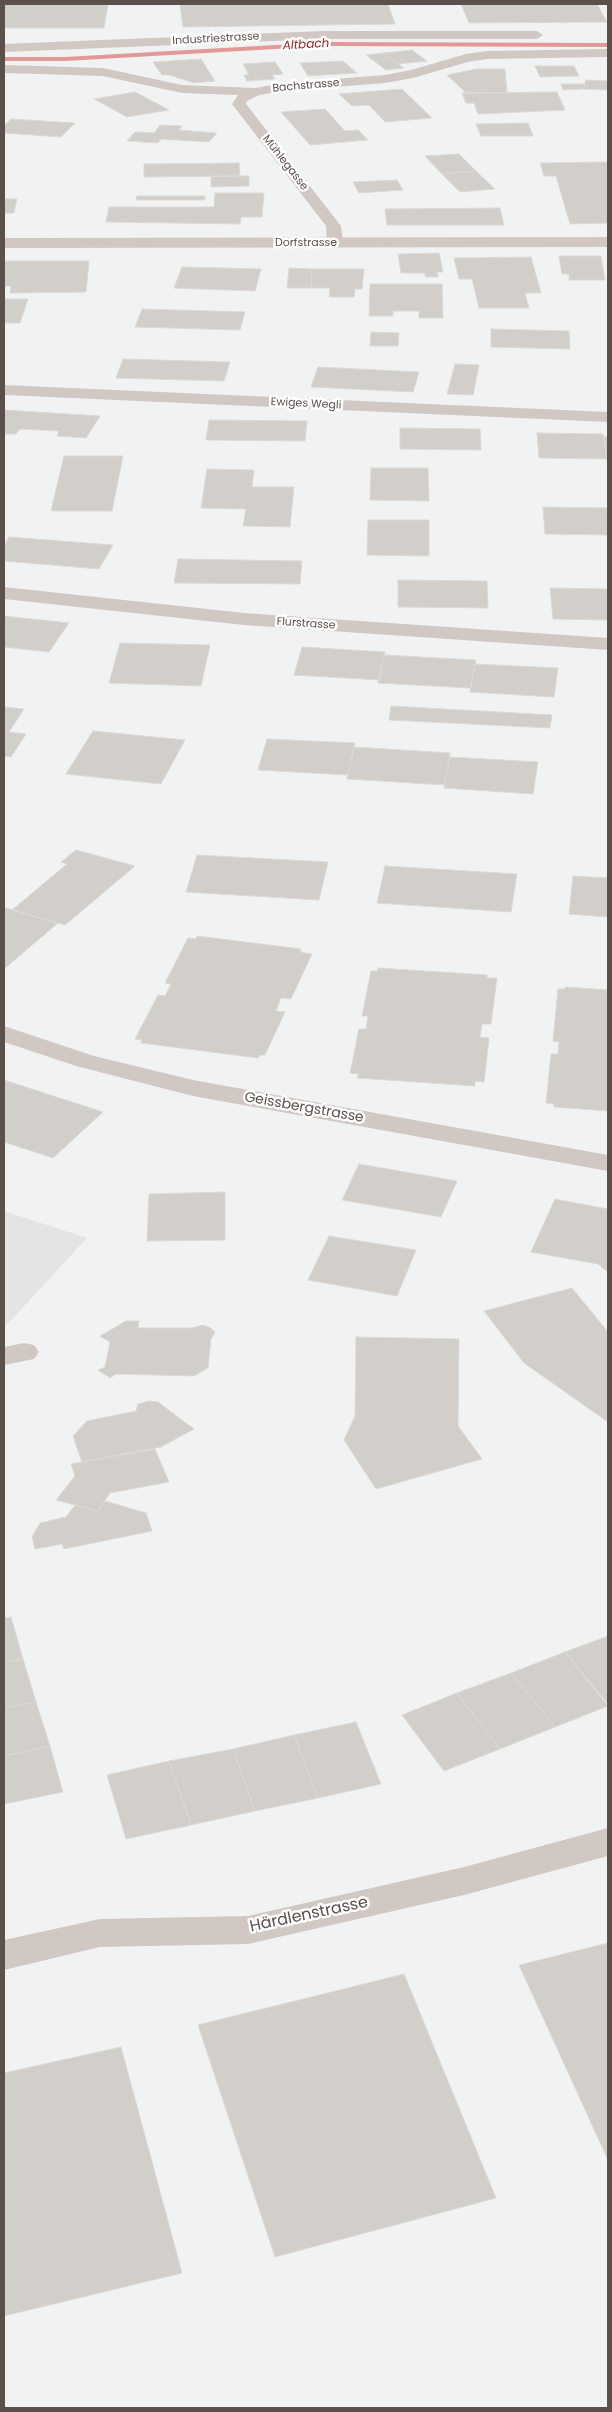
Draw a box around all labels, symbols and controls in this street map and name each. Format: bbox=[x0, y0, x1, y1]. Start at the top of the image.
street label: Industriestrasse bbox=[172, 30, 260, 48]
water label: Altbach bbox=[282, 37, 330, 53]
street label: Bachstrasse bbox=[272, 76, 340, 96]
street label: Mühlegasse bbox=[259, 133, 311, 193]
street label: Dorfstrasse bbox=[275, 236, 337, 250]
street label: Ewiges Wegli bbox=[270, 396, 342, 412]
street label: Flurstrasse bbox=[276, 615, 336, 633]
street label: Geissbergstrasse bbox=[243, 1089, 365, 1127]
street label: Härdlenstrasse bbox=[248, 1893, 370, 1937]

